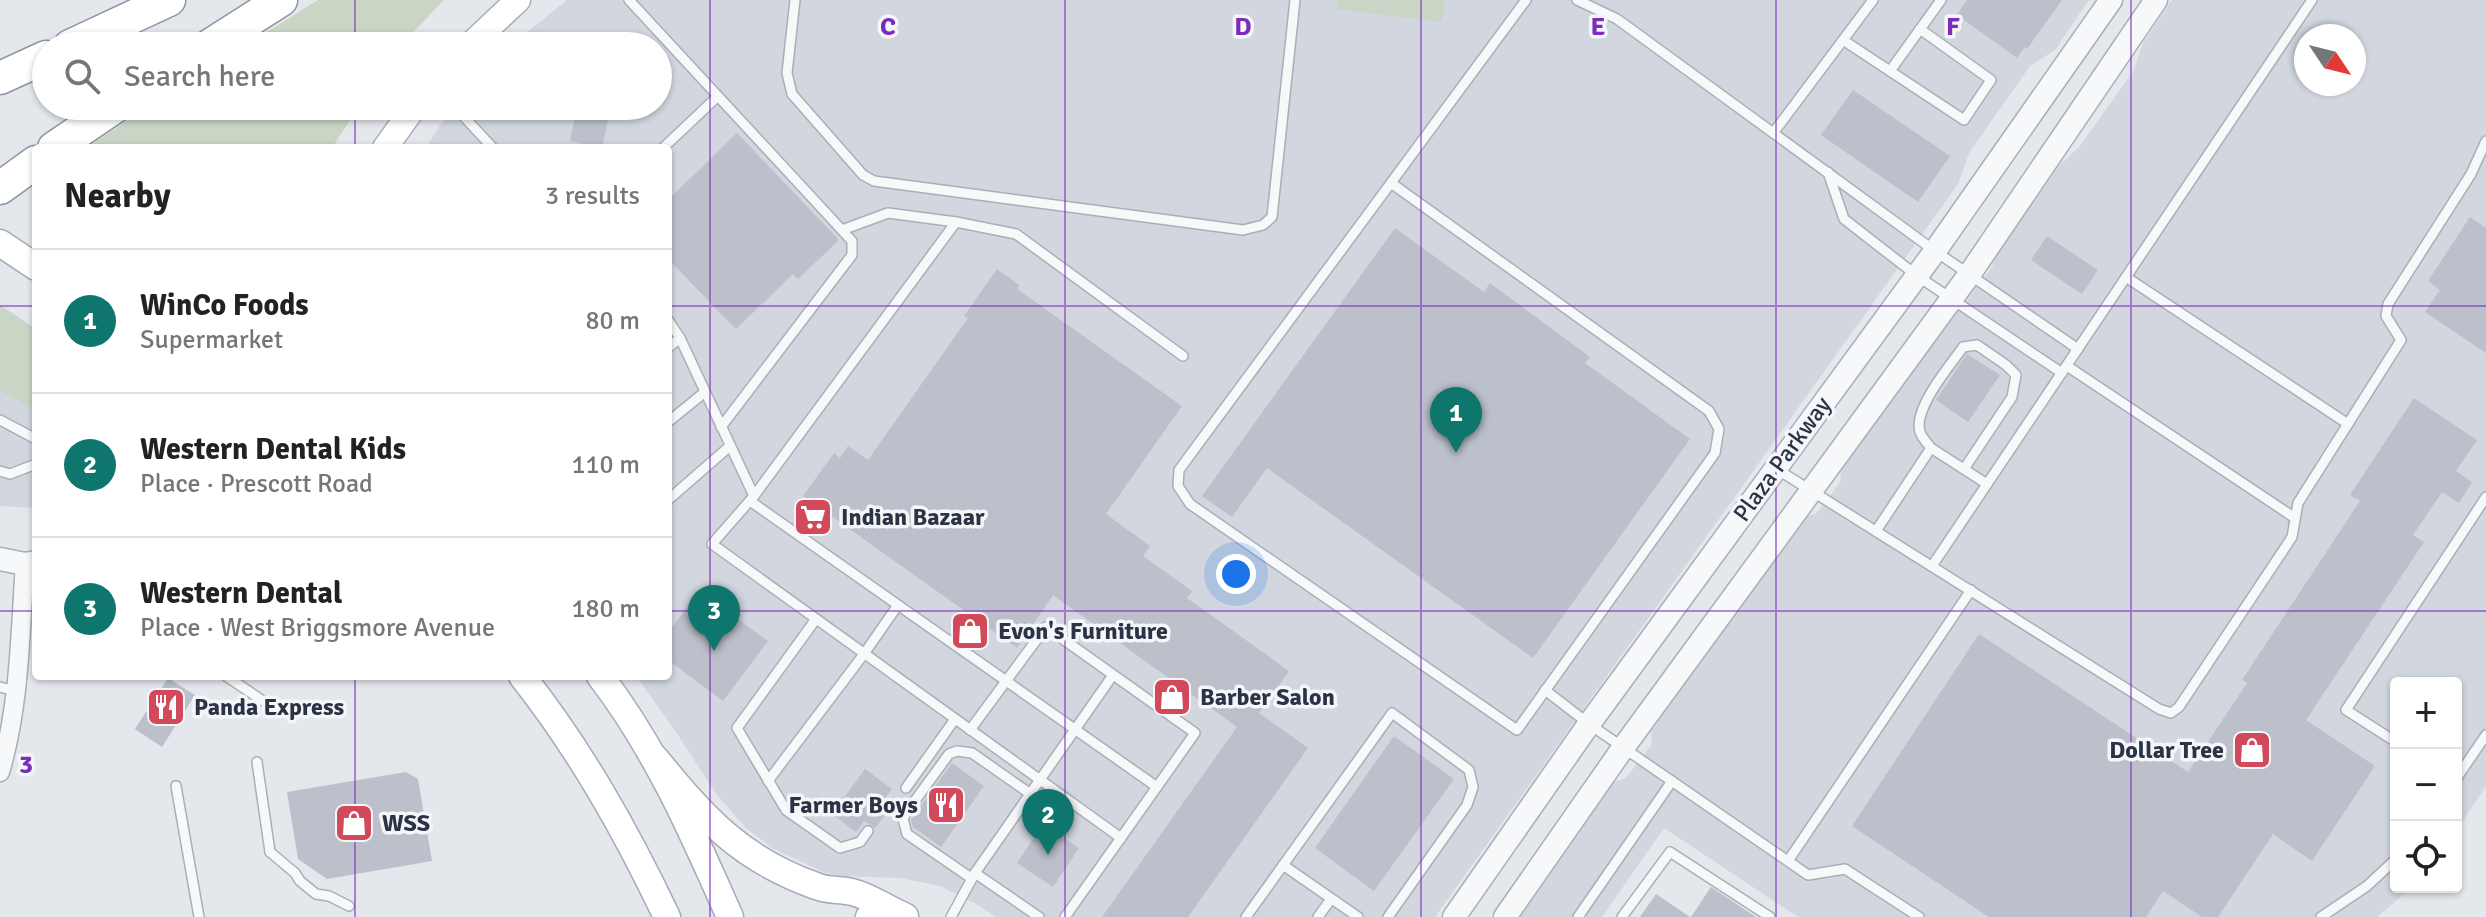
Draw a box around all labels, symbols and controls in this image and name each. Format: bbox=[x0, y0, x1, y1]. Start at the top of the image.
text: C bbox=[880, 11, 896, 43]
text: D bbox=[1234, 11, 1252, 43]
text: E bbox=[1591, 11, 1605, 43]
text: F bbox=[1946, 11, 1960, 43]
north arrow bbox=[2294, 24, 2366, 96]
search box bbox=[32, 32, 672, 120]
icon: search bbox=[60, 54, 104, 98]
text: Search here bbox=[124, 58, 275, 95]
text: Nearby bbox=[64, 175, 171, 217]
text: 3 results bbox=[545, 180, 640, 212]
text: WinCo Foods bbox=[140, 287, 309, 324]
text: 1 bbox=[83, 305, 97, 337]
text: 80 m bbox=[585, 305, 640, 337]
text: Supermarket bbox=[140, 324, 283, 356]
pin: 1 bbox=[1430, 387, 1482, 453]
street label: Plaza Parkway bbox=[1727, 391, 1837, 527]
text: Western Dental Kids bbox=[140, 431, 406, 468]
text: 2 bbox=[83, 449, 97, 481]
text: 110 m bbox=[571, 449, 640, 481]
text: Place · Prescott Road bbox=[140, 468, 373, 500]
supermarket icon: Indian Bazaar bbox=[792, 496, 834, 538]
place label: Indian Bazaar bbox=[841, 502, 985, 532]
your location bbox=[1216, 554, 1256, 594]
text: Western Dental bbox=[140, 575, 342, 612]
pin: 3 bbox=[688, 585, 740, 651]
text: 3 bbox=[83, 593, 97, 625]
text: 180 m bbox=[571, 593, 640, 625]
shop icon: Evon's Furniture bbox=[949, 610, 991, 652]
text: Place · West Briggsmore Avenue bbox=[140, 612, 495, 644]
place label: Evon's Furniture bbox=[998, 616, 1168, 646]
shop icon: Barber Salon bbox=[1151, 676, 1193, 718]
map controls bbox=[2390, 677, 2462, 893]
button: + bbox=[2390, 677, 2462, 749]
place label: Barber Salon bbox=[1200, 682, 1335, 712]
restaurant icon: Panda Express bbox=[145, 686, 187, 728]
place label: Panda Express bbox=[194, 692, 345, 722]
shop icon: Dollar Tree bbox=[2231, 729, 2273, 771]
place label: Dollar Tree bbox=[2109, 735, 2224, 765]
text: 3 bbox=[19, 749, 33, 781]
button: − bbox=[2390, 749, 2462, 821]
restaurant icon: Farmer Boys bbox=[925, 784, 967, 826]
pin: 2 bbox=[1022, 789, 1074, 855]
place label: Farmer Boys bbox=[788, 790, 918, 820]
shop icon: WSS bbox=[333, 802, 375, 844]
place label: WSS bbox=[382, 808, 430, 838]
button: locate bbox=[2390, 821, 2462, 893]

